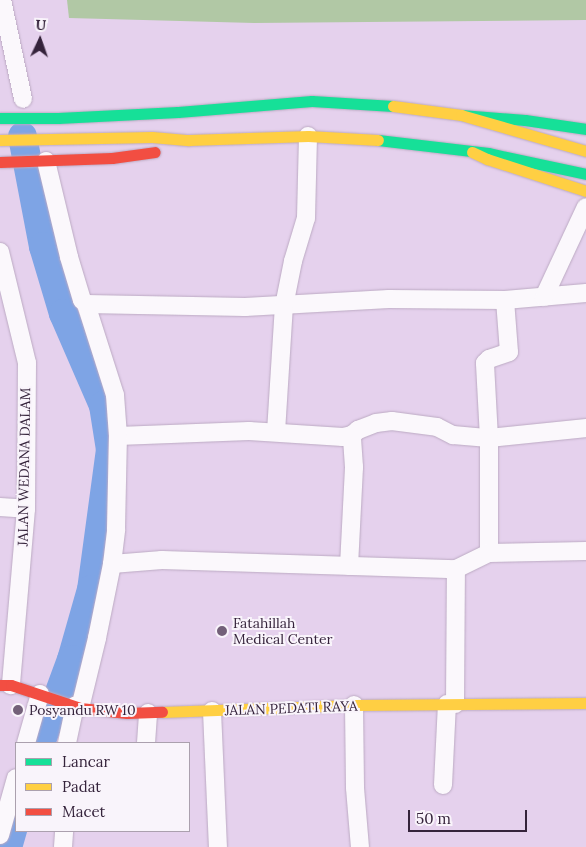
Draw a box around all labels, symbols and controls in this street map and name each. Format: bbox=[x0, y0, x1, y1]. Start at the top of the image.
north arrow bbox=[15, 15, 65, 65]
text: U bbox=[35, 16, 47, 34]
street label: JALAN WEDANA DALAM bbox=[14, 388, 34, 546]
place label: Fatahillah Medical Center bbox=[233, 615, 333, 648]
marker: Fatahillah Medical Center bbox=[215, 624, 229, 638]
street label: JALAN PEDATI RAYA bbox=[224, 697, 358, 719]
place label: Posyandu RW 10 bbox=[29, 702, 136, 718]
marker: Posyandu RW 10 bbox=[11, 703, 25, 717]
legend bbox=[15, 742, 190, 832]
text: Lancar bbox=[62, 752, 110, 771]
text: Padat bbox=[62, 777, 101, 796]
scale bar bbox=[411, 800, 530, 832]
text: Macet bbox=[62, 802, 105, 821]
text: 50 m bbox=[416, 809, 451, 828]

